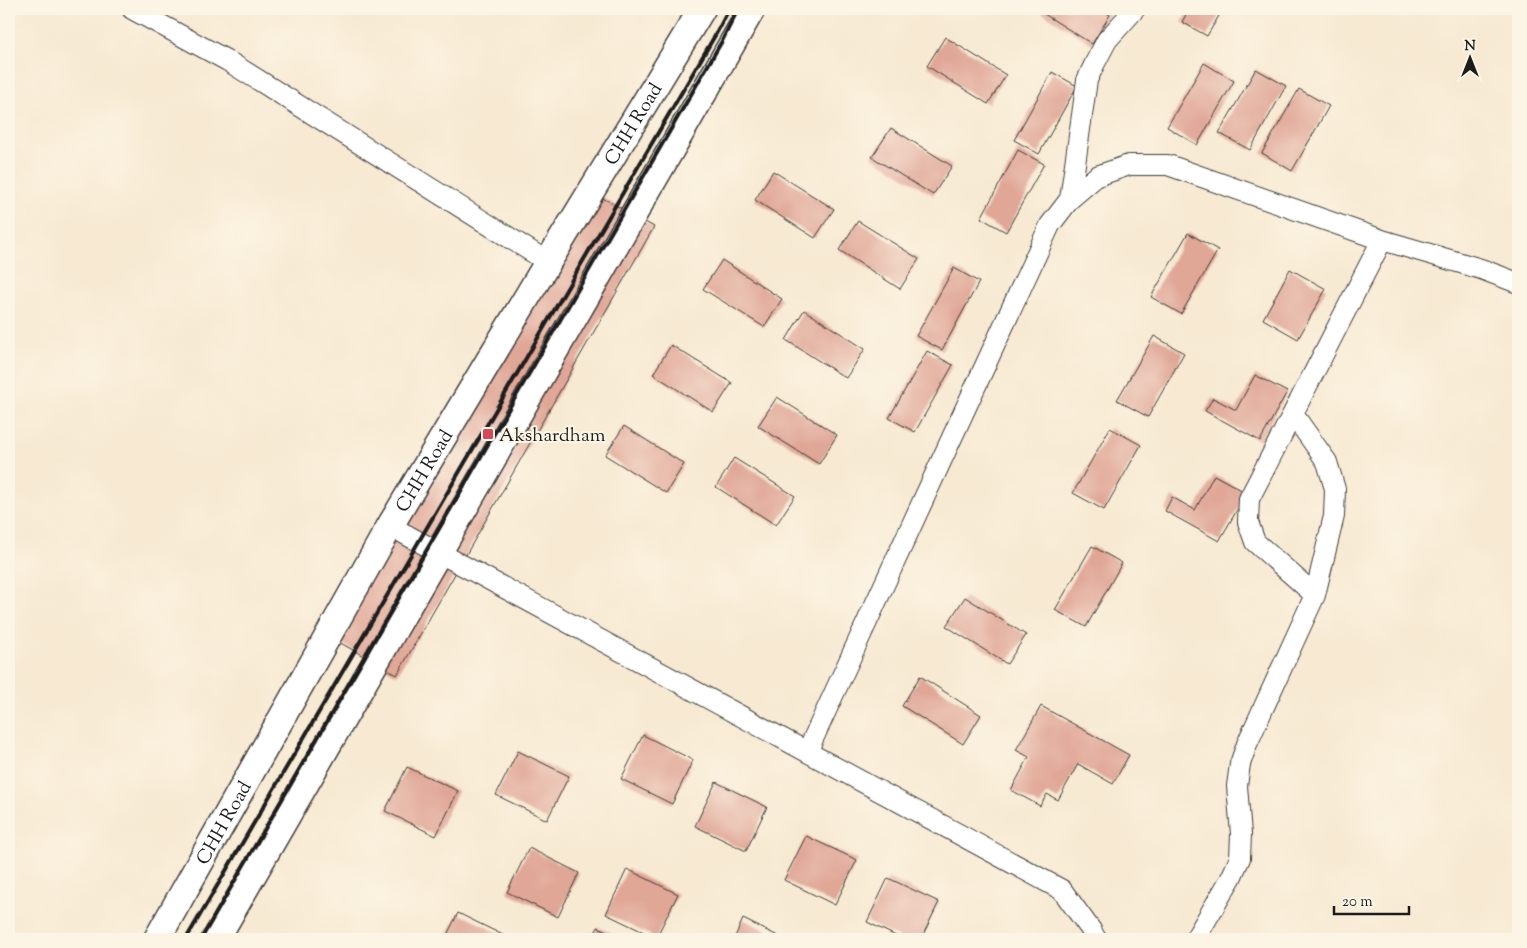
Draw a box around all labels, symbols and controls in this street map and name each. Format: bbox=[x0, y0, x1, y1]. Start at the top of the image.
north arrow bbox=[1444, 32, 1494, 82]
text: N bbox=[1464, 37, 1476, 57]
street label: CHH Road bbox=[599, 78, 670, 171]
place label: Akshardham bbox=[499, 423, 606, 450]
street label: CHH Road bbox=[390, 425, 461, 518]
marker: Akshardham bbox=[481, 427, 495, 441]
street label: CHH Road bbox=[191, 777, 260, 870]
scale bar bbox=[1334, 883, 1410, 915]
text: 20 m bbox=[1342, 892, 1373, 913]

